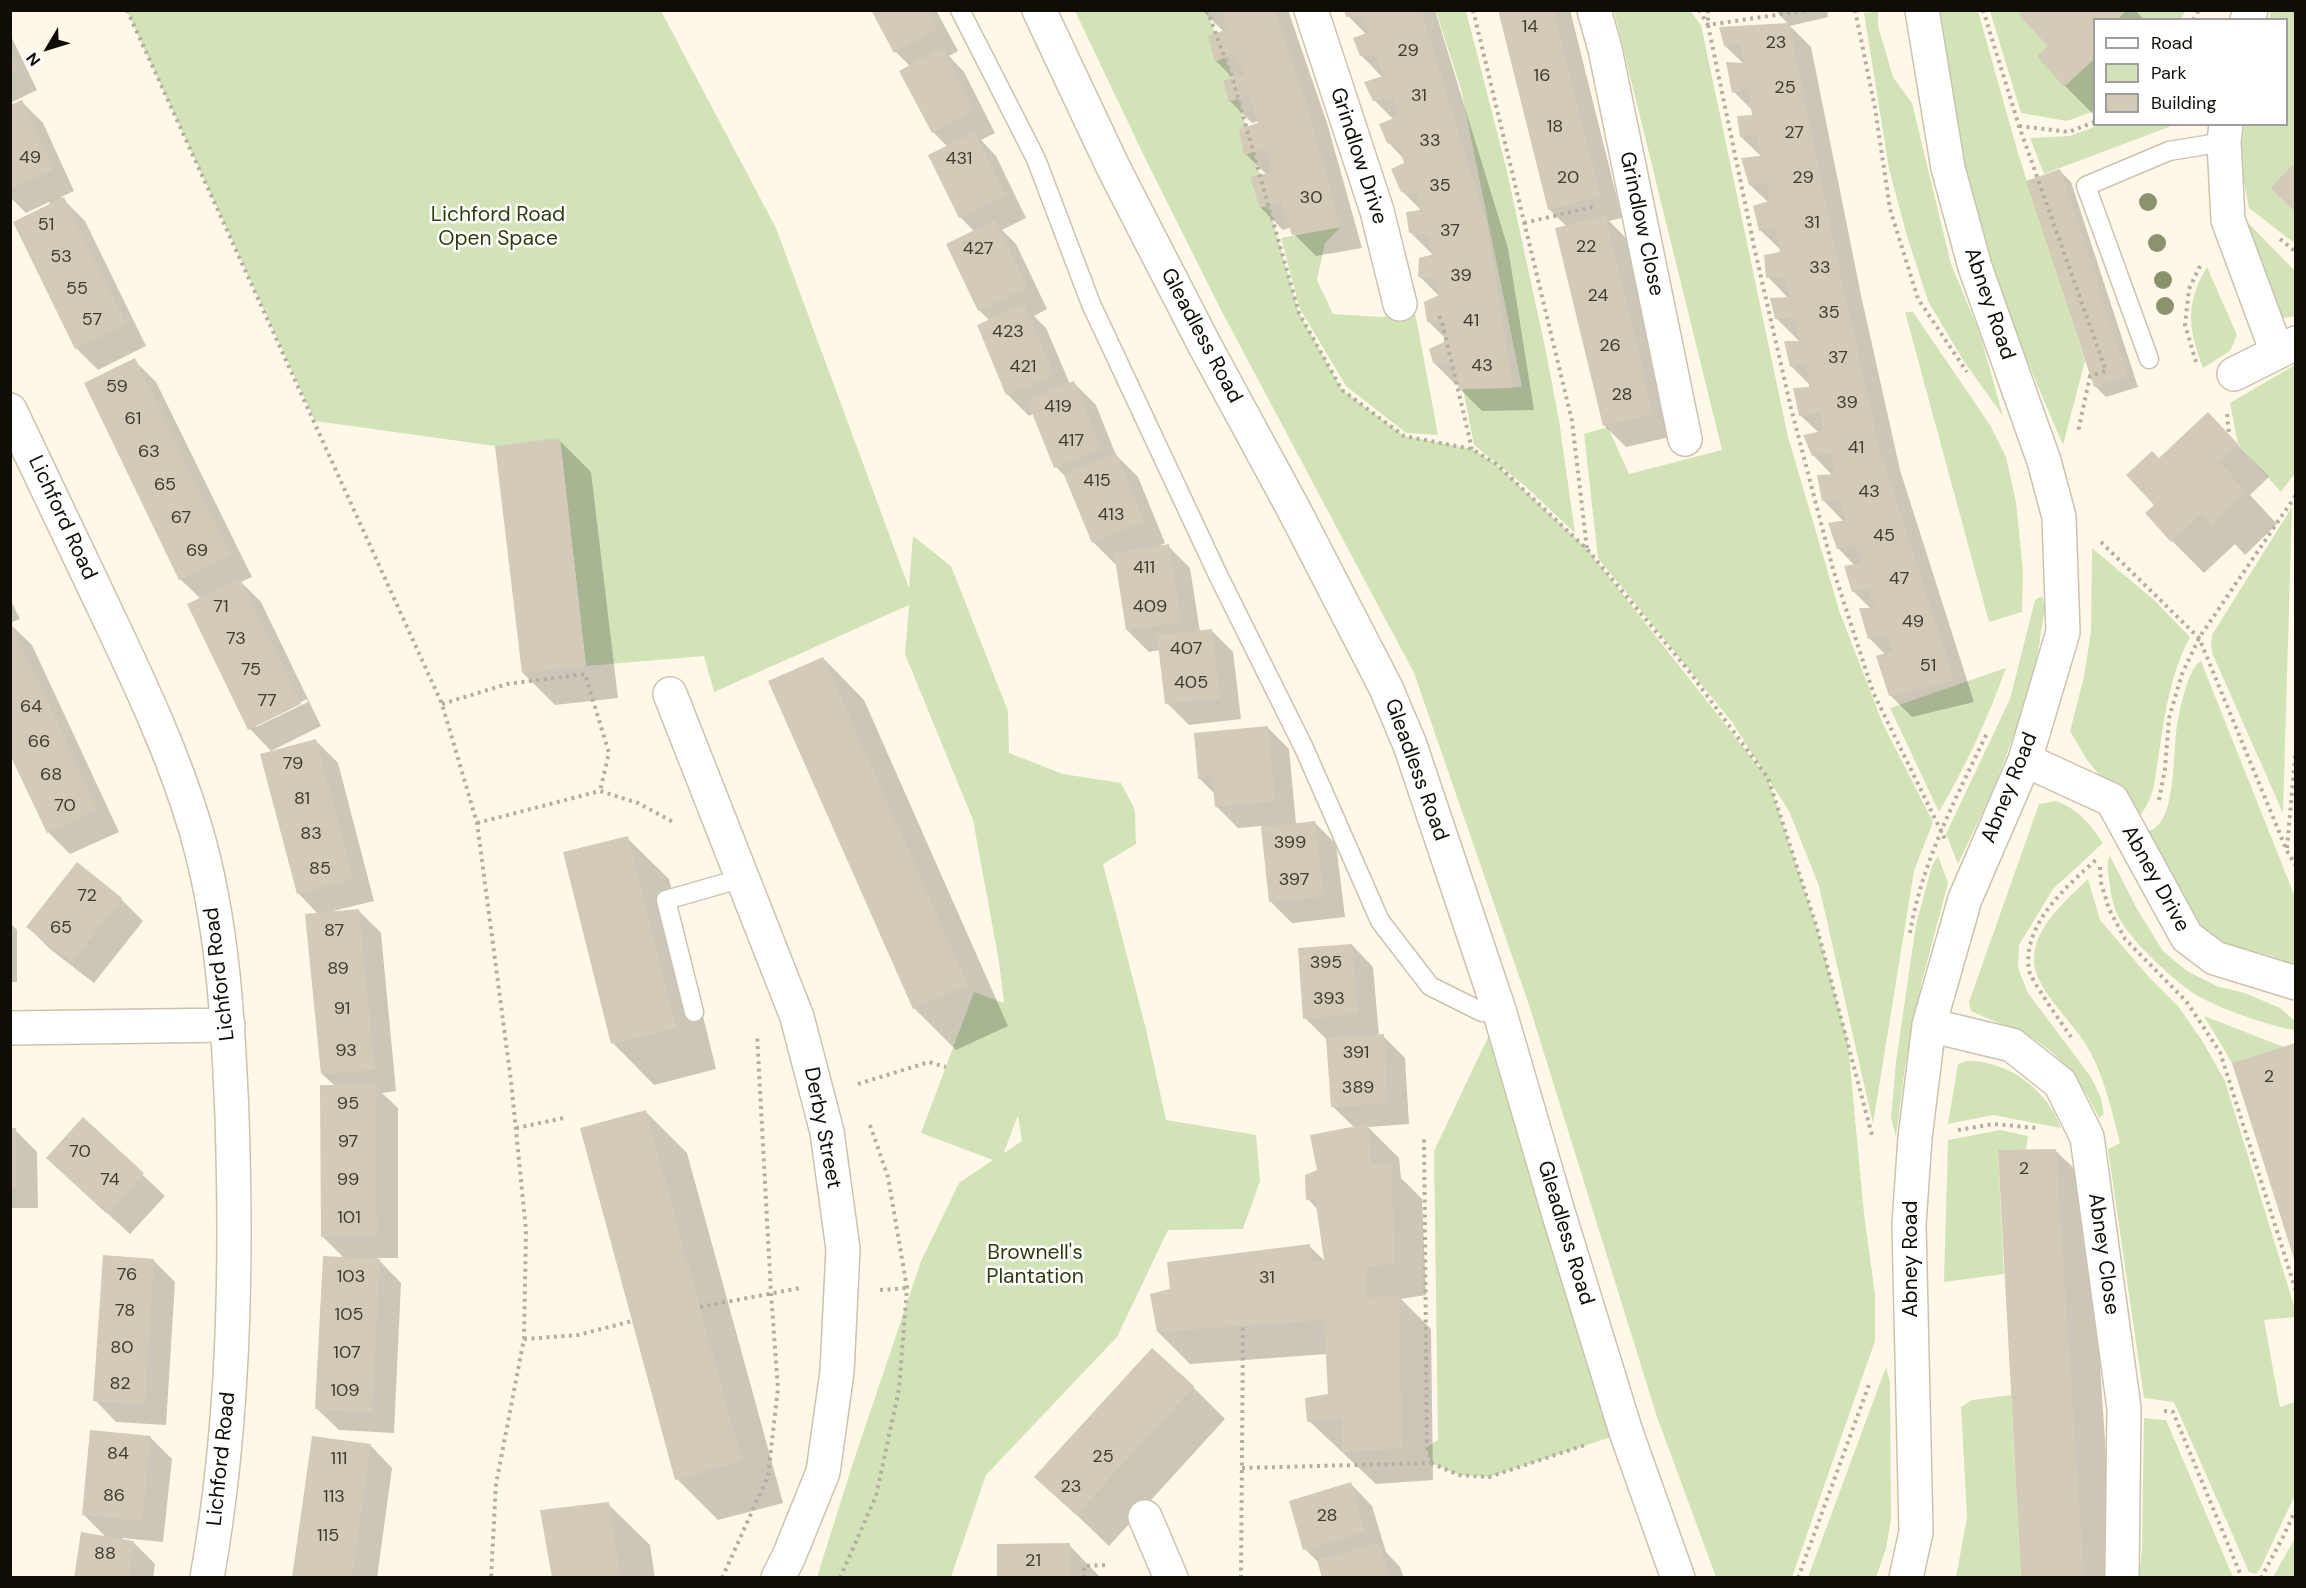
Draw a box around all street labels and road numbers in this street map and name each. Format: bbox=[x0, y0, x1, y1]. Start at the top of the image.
street label: Grindlow Drive bbox=[1324, 85, 1392, 227]
street label: Grindlow Close bbox=[1613, 150, 1669, 298]
street label: Abney Road bbox=[1958, 245, 2020, 363]
street label: Gleadless Road bbox=[1155, 264, 1247, 408]
street label: Lichford Road bbox=[22, 452, 102, 584]
street label: Gleadless Road bbox=[1379, 696, 1453, 844]
street label: Abney Road bbox=[1976, 729, 2044, 847]
street label: Abney Drive bbox=[2115, 821, 2195, 937]
street label: Lichford Road bbox=[199, 906, 241, 1042]
street label: Derby Street bbox=[798, 1065, 846, 1191]
street label: Gleadless Road bbox=[1531, 1158, 1599, 1308]
street label: Abney Close bbox=[2082, 1192, 2124, 1316]
street label: Abney Road bbox=[1898, 1201, 1924, 1317]
street label: Lichford Road bbox=[202, 1391, 242, 1527]

